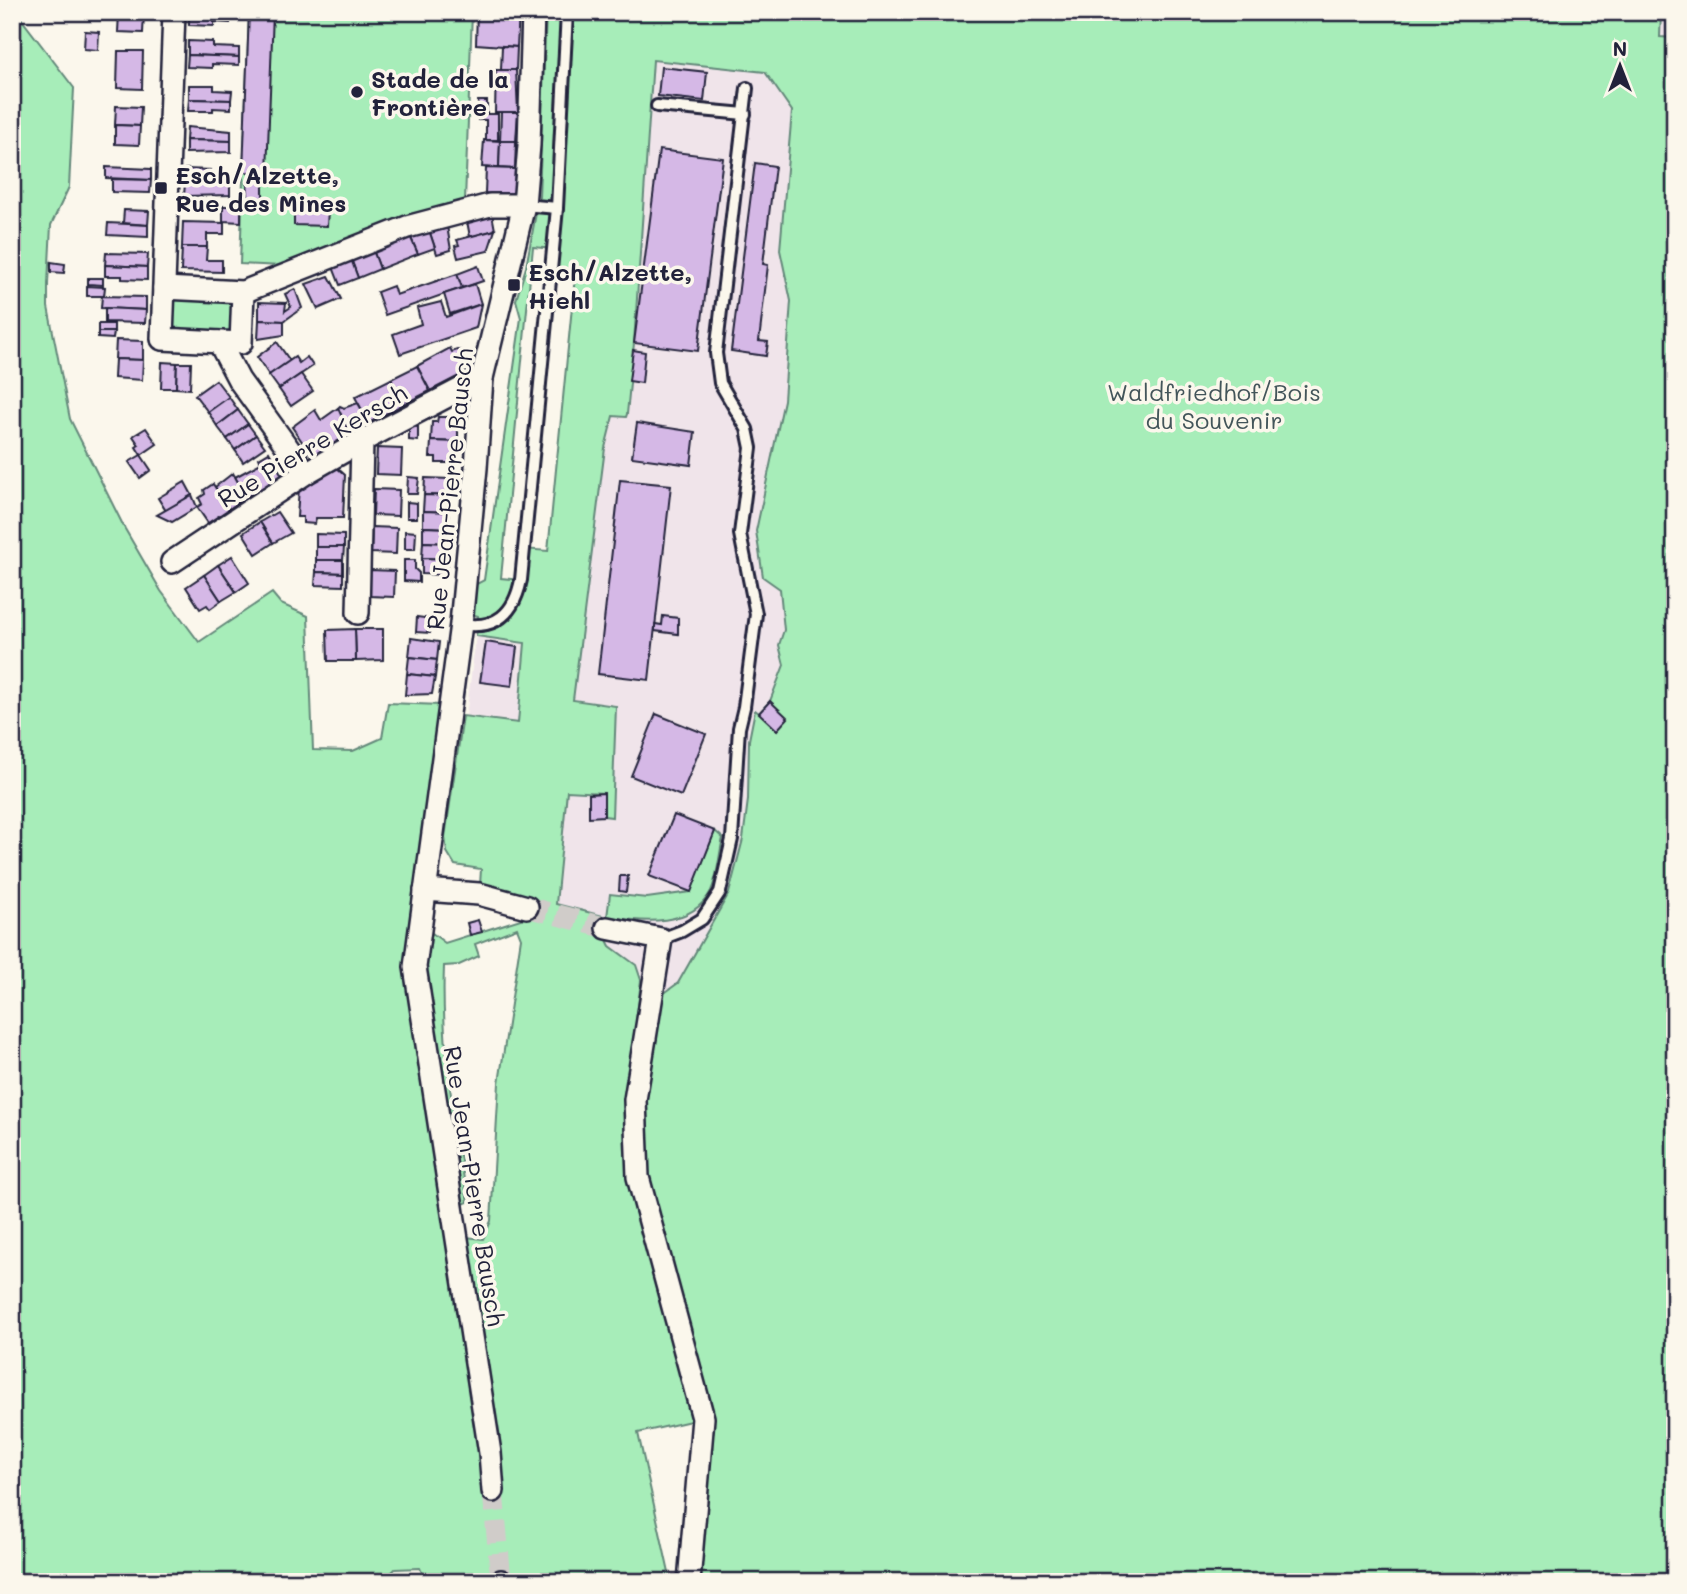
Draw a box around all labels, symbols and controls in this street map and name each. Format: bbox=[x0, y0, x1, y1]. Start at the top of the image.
north arrow bbox=[1586, 32, 1656, 102]
text: N bbox=[1613, 36, 1627, 61]
place label: Stade de la Frontière bbox=[371, 63, 509, 122]
marker: Stade de la Frontière bbox=[349, 84, 365, 100]
place label: Esch/Alzette, Rue des Mines bbox=[175, 159, 346, 218]
marker: Esch/Alzette, Rue des Mines bbox=[153, 180, 169, 196]
place label: Esch/Alzette, Hiehl bbox=[528, 256, 692, 315]
marker: Esch/Alzette, Hiehl bbox=[506, 277, 522, 293]
street label: Rue Jean-Pierre Bausch bbox=[419, 347, 479, 631]
street label: Rue Pierre Kersch bbox=[212, 376, 412, 514]
park label: Waldfriedhof/Bois du Souvenir bbox=[1107, 376, 1321, 435]
street label: Rue Jean-Pierre Bausch bbox=[438, 1044, 512, 1328]

